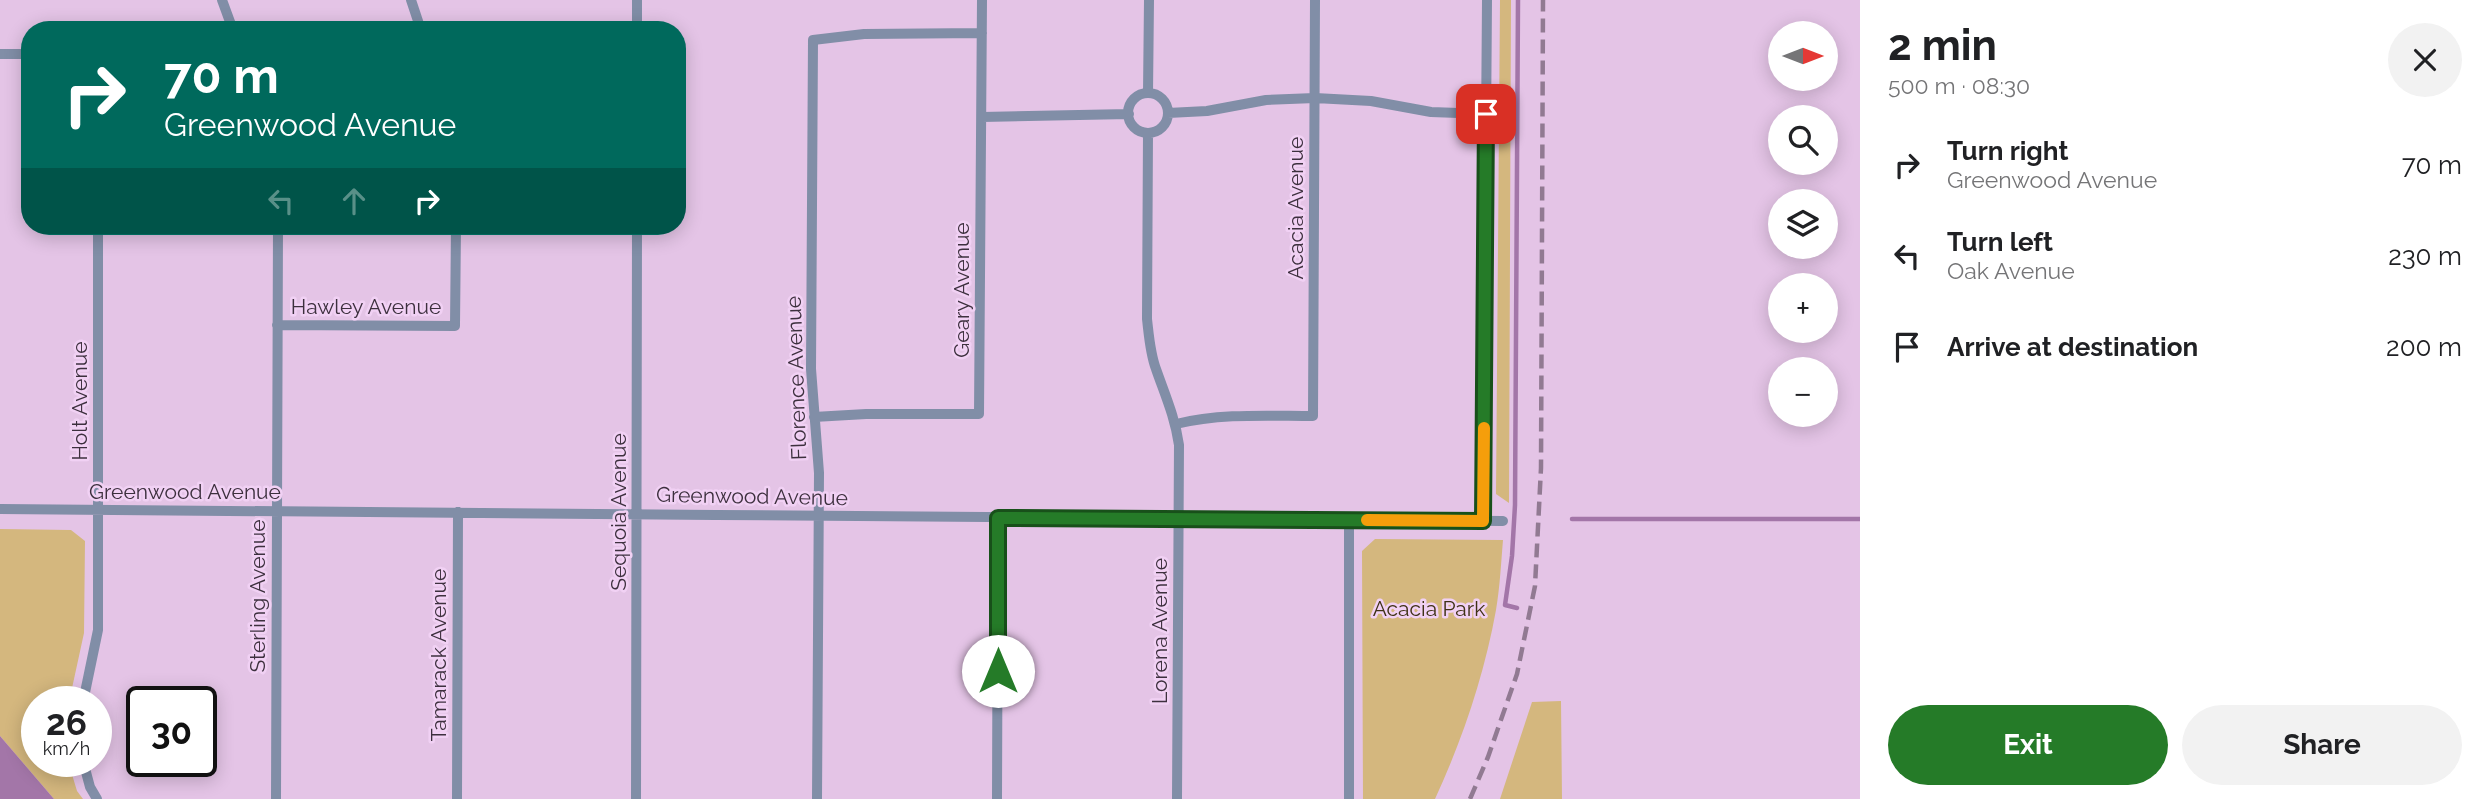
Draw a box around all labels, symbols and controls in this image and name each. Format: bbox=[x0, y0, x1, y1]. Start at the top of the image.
north arrow bbox=[1768, 21, 1838, 91]
map controls bbox=[1768, 21, 1838, 427]
text: 2 min bbox=[1888, 21, 1997, 70]
button: close bbox=[2388, 23, 2462, 97]
text: 70 m bbox=[164, 47, 279, 104]
icon: right bbox=[49, 49, 140, 140]
text: 500 m · 08:30 bbox=[1888, 72, 2030, 99]
pin bbox=[1456, 84, 1516, 144]
icon: arrive bbox=[1467, 95, 1505, 133]
button: search bbox=[1768, 105, 1838, 175]
text: Greenwood Avenue bbox=[164, 106, 456, 143]
text: Turn right bbox=[1947, 136, 2068, 166]
street label: Acacia Avenue bbox=[1283, 137, 1308, 279]
icon: right bbox=[1888, 146, 1926, 184]
text: 70 m bbox=[2402, 150, 2462, 180]
text: Greenwood Avenue bbox=[1947, 166, 2157, 193]
icon: left bbox=[262, 182, 300, 220]
icon: ahead bbox=[335, 182, 373, 220]
icon: right bbox=[408, 182, 446, 220]
button: layers bbox=[1768, 189, 1838, 259]
street label: Geary Avenue bbox=[949, 222, 974, 358]
text: Turn left bbox=[1947, 227, 2053, 257]
icon: left bbox=[1888, 237, 1926, 275]
text: 230 m bbox=[2388, 241, 2462, 271]
text: Oak Avenue bbox=[1947, 257, 2075, 284]
button: + bbox=[1768, 273, 1838, 343]
street label: Hawley Avenue bbox=[291, 294, 441, 319]
street label: Florence Avenue bbox=[781, 295, 811, 461]
icon: arrive bbox=[1888, 328, 1926, 366]
text: Arrive at destination bbox=[1947, 332, 2198, 362]
text: 200 m bbox=[2386, 332, 2462, 362]
street label: Holt Avenue bbox=[67, 342, 92, 460]
button: − bbox=[1768, 357, 1838, 427]
street label: Sequoia Avenue bbox=[606, 433, 631, 591]
street label: Greenwood Avenue bbox=[89, 479, 281, 504]
street label: Greenwood Avenue bbox=[656, 482, 848, 510]
street label: Sterling Avenue bbox=[245, 519, 270, 673]
street label: Lorena Avenue bbox=[1147, 558, 1172, 704]
street label: Tamarack Avenue bbox=[426, 569, 451, 741]
park label: Acacia Park bbox=[1373, 596, 1485, 621]
position arrow bbox=[961, 634, 1035, 708]
speed limit sign: 30 bbox=[126, 686, 217, 777]
text: 26 bbox=[46, 702, 87, 743]
button: Exit bbox=[1888, 705, 2168, 785]
button: Share bbox=[2182, 705, 2462, 785]
text: km/h bbox=[43, 738, 90, 759]

